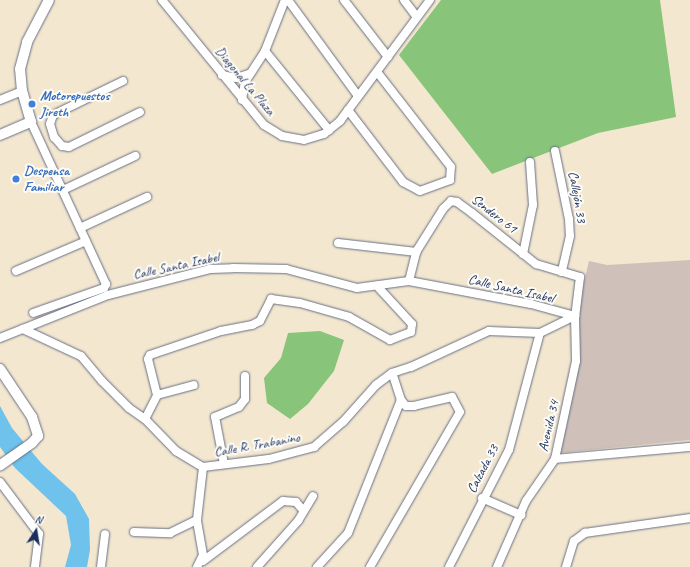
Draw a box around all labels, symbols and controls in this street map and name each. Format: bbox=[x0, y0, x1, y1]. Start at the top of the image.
street label: Diagonal La Plaza bbox=[211, 43, 279, 119]
place label: Motorepuestos Jireth bbox=[40, 88, 109, 120]
marker: Motorepuestos Jireth bbox=[27, 99, 37, 109]
place label: Despensa Familiar bbox=[24, 163, 69, 196]
street label: Callejón 33 bbox=[564, 170, 590, 224]
marker: Despensa Familiar bbox=[11, 174, 21, 184]
street label: Sendero 61 bbox=[468, 191, 520, 237]
street label: Calle Santa Isabel bbox=[131, 249, 221, 283]
street label: Calle Santa Isabel bbox=[466, 271, 556, 307]
street label: Avenida 34 bbox=[535, 399, 563, 453]
street label: Calle R. Trabanino bbox=[213, 429, 301, 461]
street label: Calzada 33 bbox=[463, 442, 503, 496]
north arrow bbox=[16, 511, 56, 551]
text: N bbox=[34, 512, 43, 527]

